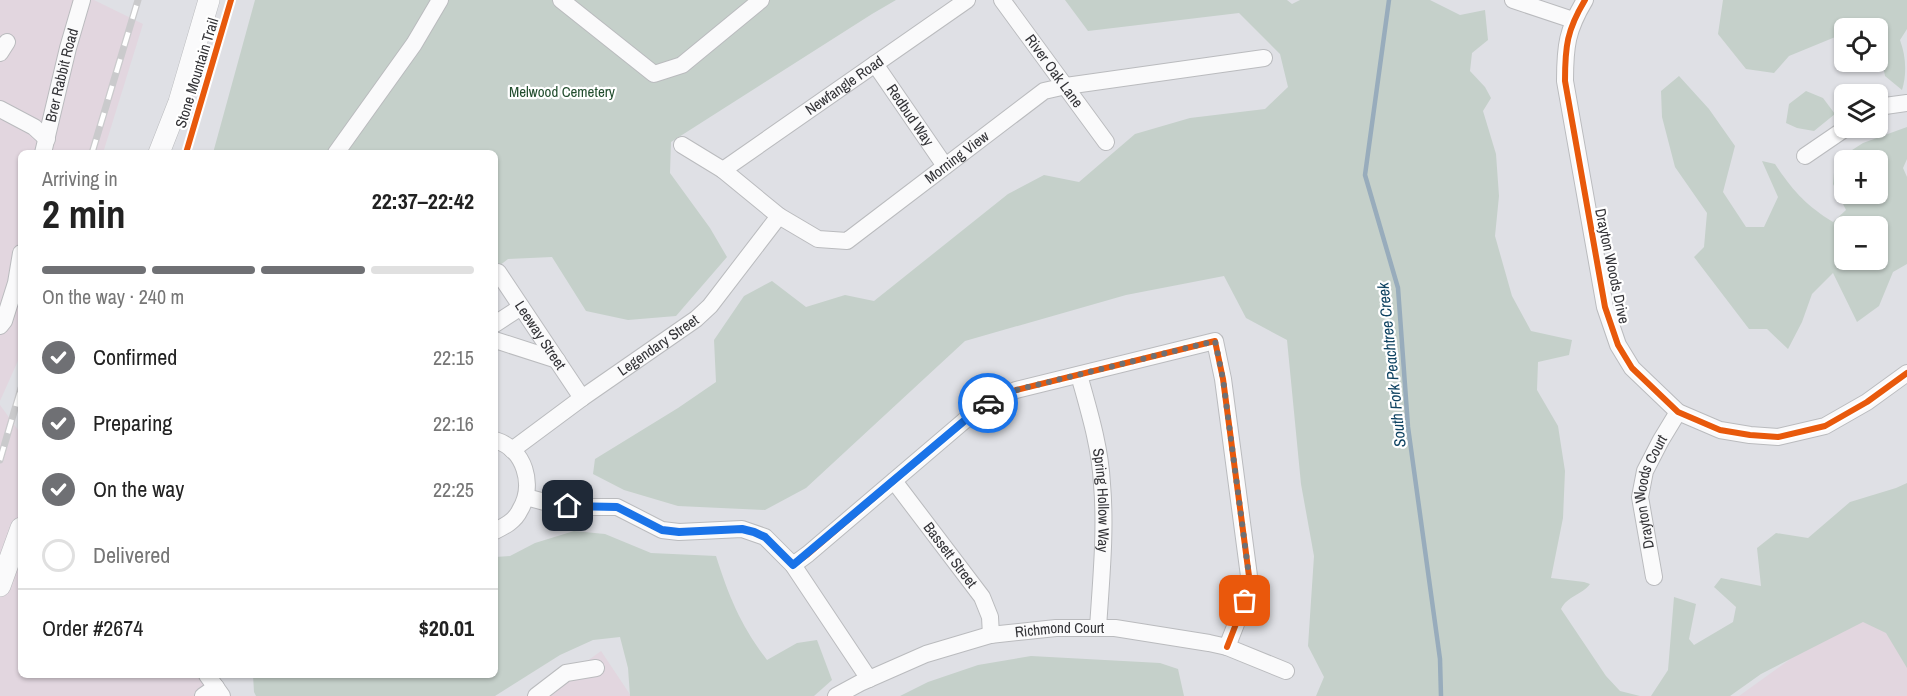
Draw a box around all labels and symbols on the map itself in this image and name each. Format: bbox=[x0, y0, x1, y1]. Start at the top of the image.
street label: Stone Mountain Trail bbox=[170, 15, 223, 131]
street label: Brer Rabbit Road bbox=[40, 26, 83, 124]
street label: River Oak Lane bbox=[1020, 30, 1088, 112]
street label: Newfangle Road bbox=[801, 50, 887, 120]
street label: Redbud Way bbox=[882, 80, 940, 151]
park label: Melwood Cemetery bbox=[509, 81, 616, 102]
street label: Morning View bbox=[920, 126, 993, 188]
street label: Drayton Woods Drive bbox=[1590, 206, 1635, 326]
water label: South Fork Peachtree Creek bbox=[1371, 281, 1411, 449]
street label: Leeway Street bbox=[510, 296, 571, 374]
street label: Legendary Street bbox=[613, 309, 703, 380]
courier bbox=[958, 373, 1018, 433]
street label: Drayton Woods Court bbox=[1628, 430, 1672, 550]
street label: Spring Hollow Way bbox=[1088, 447, 1114, 554]
pin bbox=[542, 480, 593, 531]
street label: Bassett Street bbox=[919, 518, 983, 592]
pin bbox=[1219, 575, 1270, 626]
street label: Richmond Court bbox=[1014, 617, 1105, 642]

